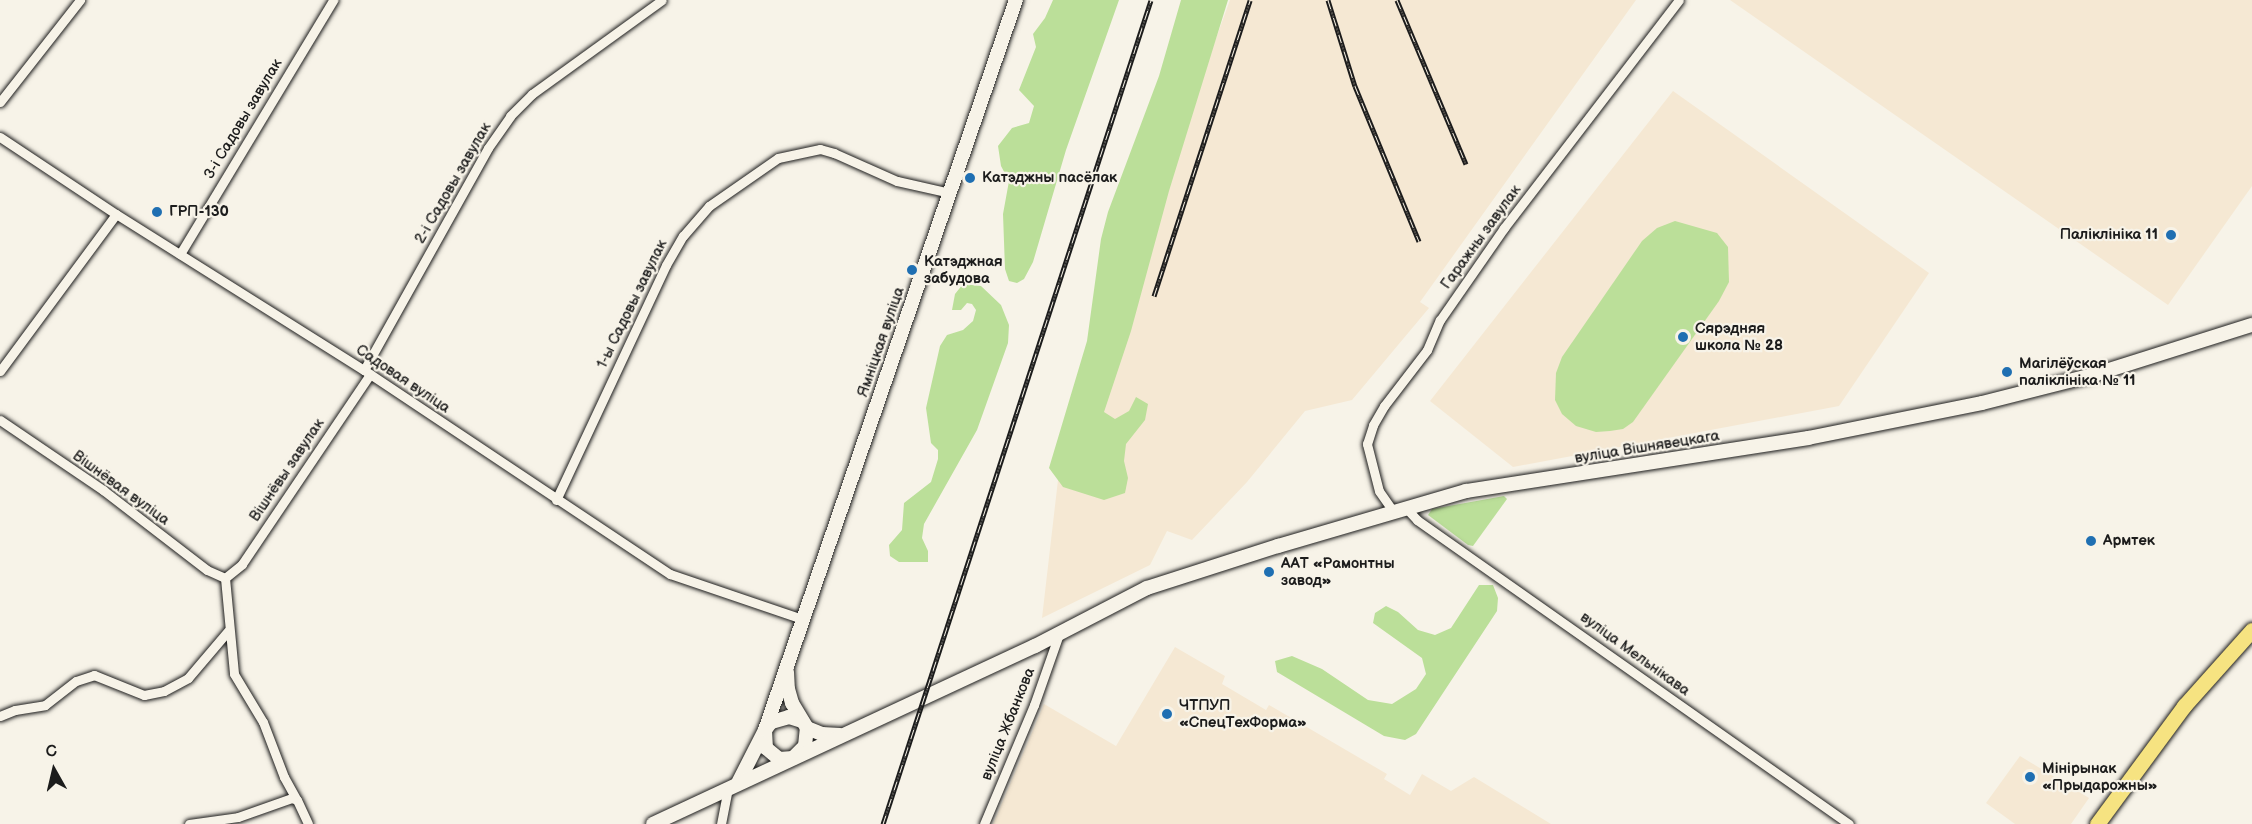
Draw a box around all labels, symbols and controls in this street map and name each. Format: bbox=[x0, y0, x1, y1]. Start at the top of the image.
street label: 3-і Садовы завулак bbox=[200, 56, 286, 182]
street label: 2-і Садовы завулак bbox=[411, 119, 495, 247]
place label: Катэджны пасёлак bbox=[982, 169, 1117, 187]
marker: Катэджны пасёлак bbox=[963, 171, 977, 185]
street label: Гаражны завулак bbox=[1437, 181, 1525, 293]
place label: ГРП-130 bbox=[169, 203, 229, 221]
marker: ГРП-130 bbox=[150, 205, 164, 219]
place label: Паліклініка 11 bbox=[2060, 226, 2158, 244]
marker: Паліклініка 11 bbox=[2162, 226, 2180, 244]
street label: 1-ы Садовы завулак bbox=[593, 237, 671, 371]
place label: Катэджная забудова bbox=[924, 252, 1003, 287]
marker: Катэджная забудова bbox=[905, 263, 919, 277]
street label: Ямніцкая вуліца bbox=[854, 285, 908, 399]
place label: Сярэдняя школа № 28 bbox=[1695, 319, 1783, 354]
marker: Сярэдняя школа № 28 bbox=[1676, 330, 1690, 344]
street label: Садовая вуліца bbox=[352, 341, 454, 417]
place label: Магілёўская паліклініка № 11 bbox=[2019, 354, 2136, 389]
marker: Магілёўская паліклініка № 11 bbox=[2000, 365, 2014, 379]
street label: Вішнёвы завулак bbox=[246, 415, 328, 525]
street label: вуліца Вішнявецкага bbox=[1573, 427, 1721, 467]
street label: Вішнёвая вуліца bbox=[69, 447, 173, 529]
place label: Армтек bbox=[2103, 532, 2155, 550]
marker: Армтек bbox=[2084, 534, 2098, 548]
place label: ААТ «Рамонтны завод» bbox=[1281, 554, 1395, 589]
marker: ААТ «Рамонтны завод» bbox=[1262, 565, 1276, 579]
street label: вуліца Мельнікава bbox=[1577, 608, 1693, 700]
street label: вуліца Жбанкова bbox=[977, 665, 1039, 783]
place label: ЧТПУП «СпецТехФорма» bbox=[1179, 696, 1307, 731]
marker: ЧТПУП «СпецТехФорма» bbox=[1160, 707, 1174, 721]
north arrow bbox=[24, 740, 84, 800]
text: С bbox=[45, 741, 58, 762]
place label: Мінірынак «Прыдарожны» bbox=[2042, 759, 2158, 794]
marker: Мінірынак «Прыдарожны» bbox=[2023, 770, 2037, 784]

